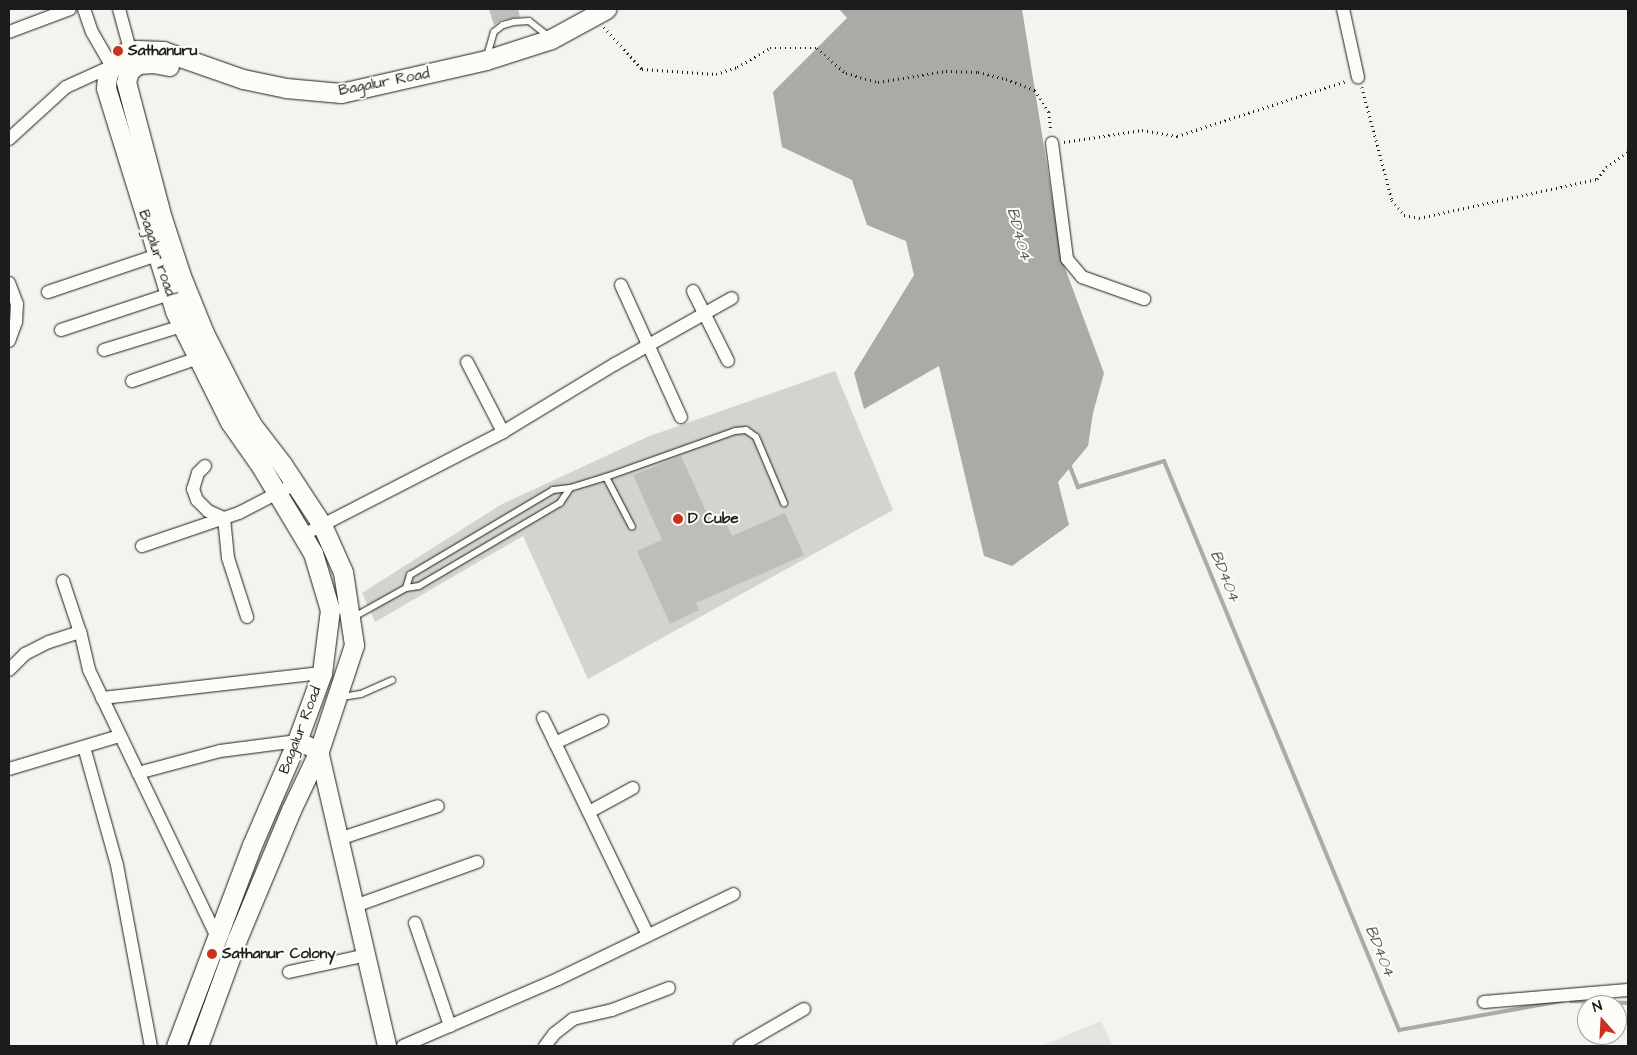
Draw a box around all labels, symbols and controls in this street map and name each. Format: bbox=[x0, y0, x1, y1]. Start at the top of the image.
place label: Sathanuru bbox=[128, 42, 197, 60]
marker: Sathanuru bbox=[112, 45, 124, 57]
street label: Bagalur Road bbox=[337, 64, 431, 100]
water label: BD404 bbox=[1003, 206, 1035, 262]
street label: Bagalur road bbox=[135, 207, 179, 299]
place label: D Cube bbox=[688, 510, 739, 528]
marker: D Cube bbox=[672, 513, 684, 525]
water label: BD404 bbox=[1206, 548, 1244, 604]
street label: Bagalur Road bbox=[275, 684, 325, 776]
water label: BD404 bbox=[1361, 923, 1399, 979]
place label: Sathanur Colony bbox=[222, 945, 335, 963]
marker: Sathanur Colony bbox=[206, 948, 218, 960]
north arrow bbox=[1577, 995, 1627, 1045]
text: N bbox=[1590, 996, 1605, 1018]

